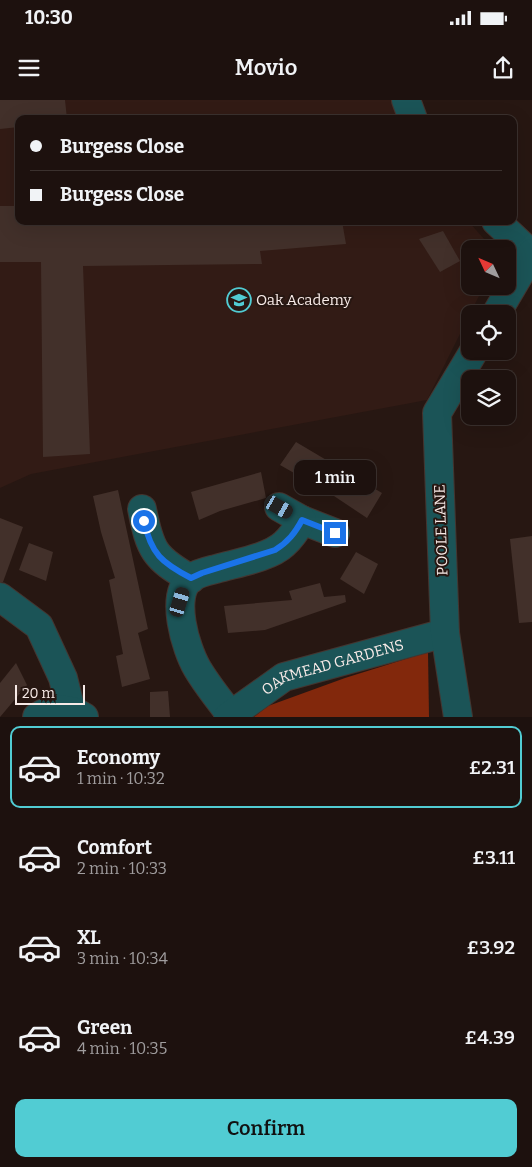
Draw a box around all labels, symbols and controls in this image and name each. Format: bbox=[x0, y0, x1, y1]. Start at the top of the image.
text: 10:30 bbox=[25, 6, 73, 29]
icon: menu bbox=[15, 54, 43, 82]
text: Movio bbox=[235, 54, 297, 81]
icon: share bbox=[489, 54, 517, 82]
text: Burgess Close bbox=[60, 135, 184, 158]
text: Burgess Close bbox=[60, 183, 184, 206]
north arrow bbox=[461, 240, 516, 295]
map controls bbox=[461, 240, 516, 425]
school or university icon: Oak Academy bbox=[226, 287, 252, 313]
place label: Oak Academy bbox=[256, 291, 351, 309]
button: locate bbox=[461, 305, 516, 360]
button: layers bbox=[461, 370, 516, 425]
callout: 1 min bbox=[294, 460, 376, 496]
text: 1 min bbox=[315, 468, 355, 487]
street label: POOLE LANE bbox=[430, 484, 452, 576]
car bbox=[262, 493, 295, 521]
route start bbox=[133, 510, 155, 532]
route end bbox=[324, 522, 346, 544]
car bbox=[168, 585, 191, 619]
street label: OAKMEAD GARDENS bbox=[258, 636, 406, 699]
scale bar bbox=[15, 682, 85, 705]
text: 20 m bbox=[22, 685, 55, 702]
icon: car bbox=[17, 745, 62, 790]
text: Economy bbox=[77, 746, 160, 769]
text: £2.31 bbox=[469, 756, 515, 779]
text: 1 min · 10:32 bbox=[77, 769, 165, 788]
icon: car bbox=[17, 835, 62, 880]
text: Comfort bbox=[77, 836, 152, 859]
text: £3.11 bbox=[472, 846, 515, 869]
text: 2 min · 10:33 bbox=[77, 859, 167, 878]
icon: car bbox=[17, 925, 62, 970]
text: XL bbox=[77, 926, 101, 949]
text: £3.92 bbox=[467, 936, 515, 959]
text: 3 min · 10:34 bbox=[77, 949, 168, 968]
icon: car bbox=[17, 1015, 62, 1060]
text: Green bbox=[77, 1016, 132, 1039]
text: £4.39 bbox=[465, 1026, 515, 1049]
text: 4 min · 10:35 bbox=[77, 1039, 167, 1058]
button: Confirm bbox=[15, 1099, 517, 1157]

